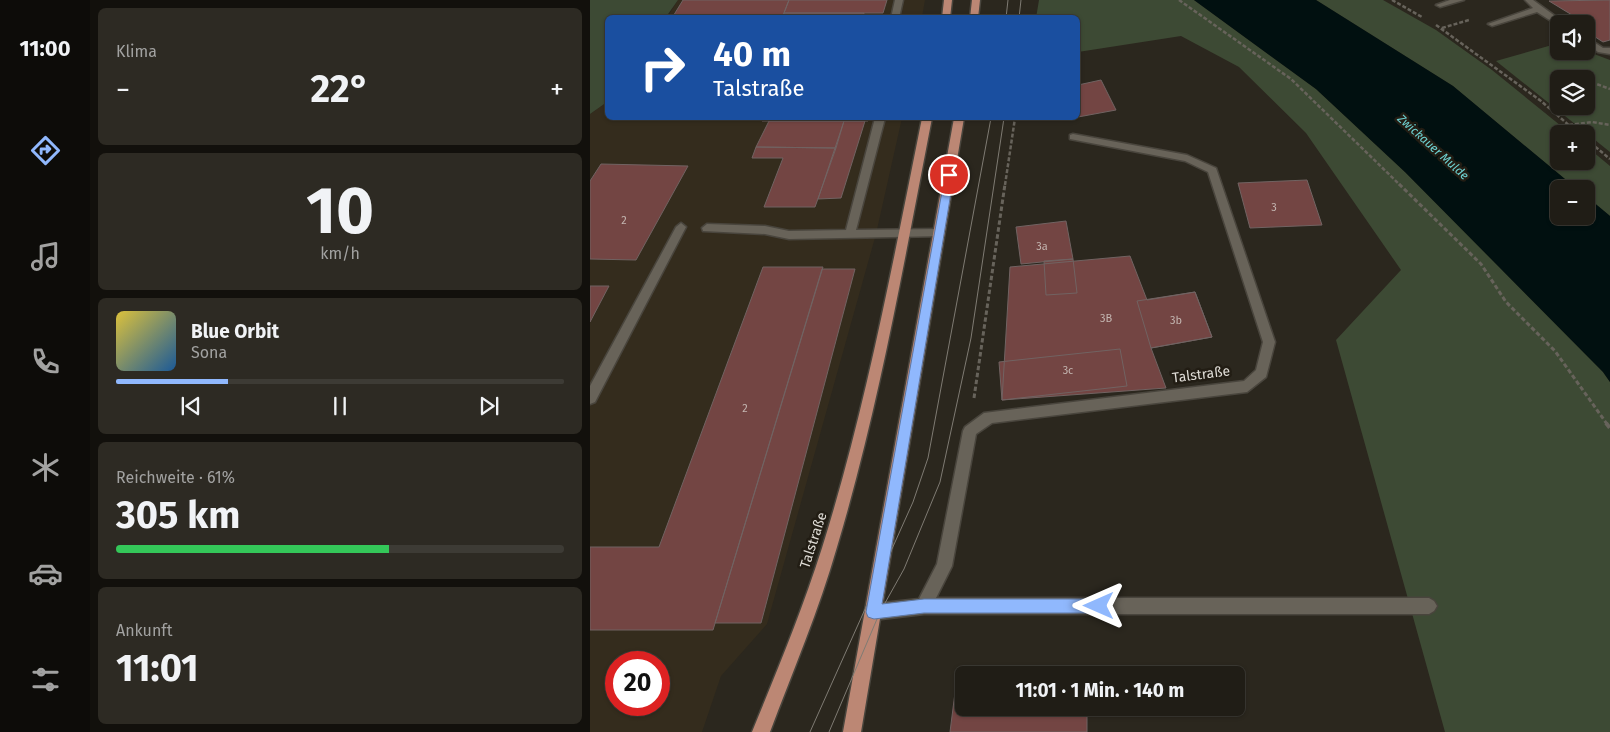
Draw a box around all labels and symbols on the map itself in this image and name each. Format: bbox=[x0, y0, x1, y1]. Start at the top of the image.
water label: Zwickauer Mulde bbox=[1394, 111, 1471, 183]
pin bbox=[928, 154, 970, 196]
house number: 3 bbox=[1271, 201, 1277, 214]
house number: 2 bbox=[621, 214, 627, 227]
house number: 3a bbox=[1036, 240, 1048, 253]
house number: 3B bbox=[1100, 312, 1112, 325]
house number: 3b bbox=[1170, 314, 1182, 327]
street label: Talstraße bbox=[1171, 363, 1231, 386]
house number: 3c bbox=[1063, 364, 1073, 377]
house number: 2 bbox=[742, 402, 748, 415]
street label: Talstraße bbox=[796, 510, 831, 570]
position arrow bbox=[1072, 579, 1124, 631]
speed limit sign: 20 bbox=[605, 651, 670, 716]

